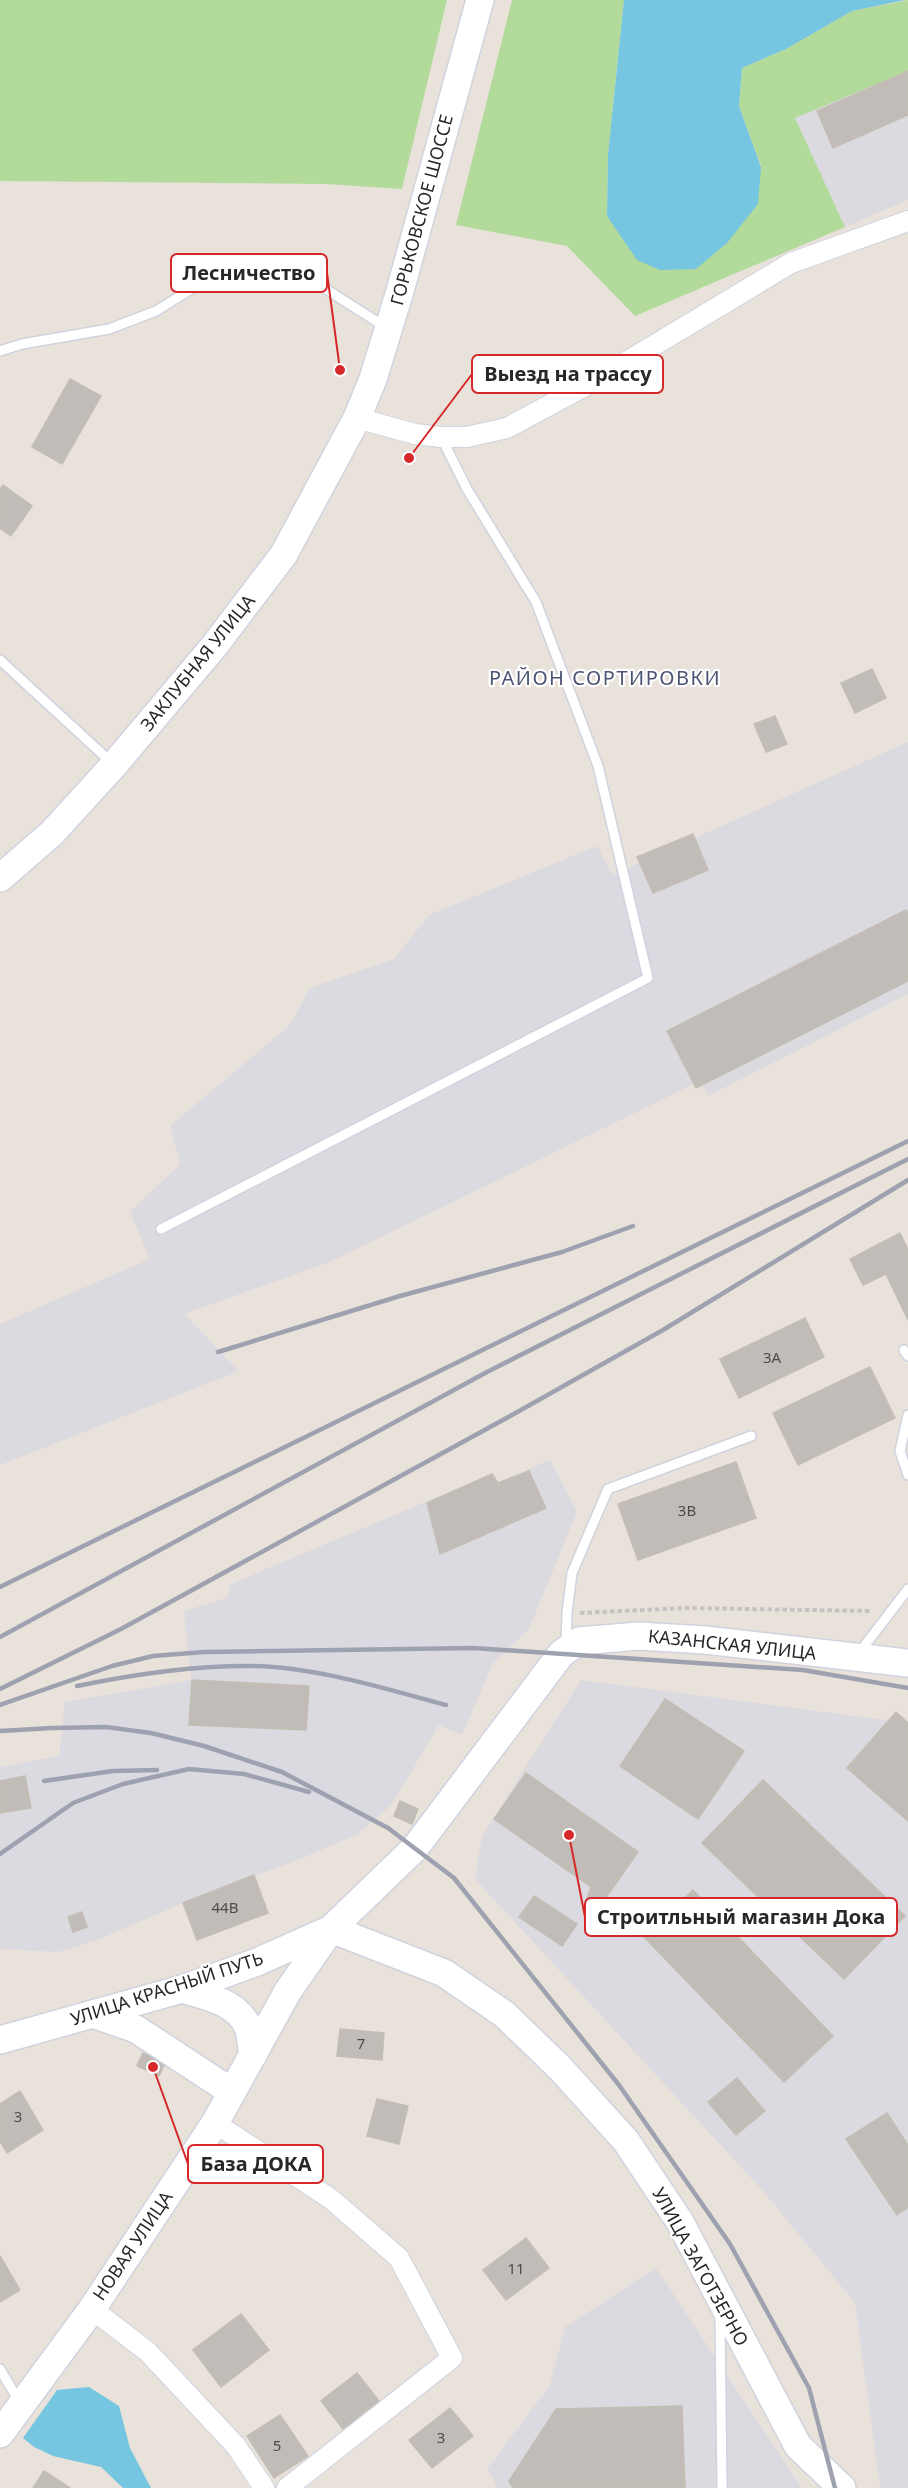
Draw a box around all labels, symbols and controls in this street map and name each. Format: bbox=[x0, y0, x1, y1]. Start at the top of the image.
street label: ГОРЬКОВСКОЕ ШОССЕ bbox=[384, 112, 458, 308]
callout: Лесничество bbox=[171, 254, 327, 292]
text: Лесничество bbox=[183, 259, 315, 286]
callout: Выезд на трассу bbox=[472, 355, 663, 393]
text: Выезд на трассу bbox=[484, 360, 652, 387]
street label: ЗАКЛУБНАЯ УЛИЦА bbox=[135, 589, 260, 736]
district label: РАЙОН СОРТИРОВКИ bbox=[489, 664, 721, 691]
house number: 3А bbox=[763, 1347, 782, 1367]
house number: 3В bbox=[678, 1500, 696, 1520]
street label: КАЗАНСКАЯ УЛИЦА bbox=[647, 1623, 818, 1665]
house number: 44В bbox=[212, 1897, 238, 1917]
callout: Строитльный магазин Дока bbox=[585, 1898, 897, 1936]
text: Строитльный магазин Дока bbox=[597, 1903, 885, 1930]
street label: УЛИЦА КРАСНЫЙ ПУТЬ bbox=[67, 1946, 266, 2031]
house number: 7 bbox=[357, 2033, 365, 2053]
house number: 3 bbox=[14, 2106, 22, 2126]
callout: База ДОКА bbox=[188, 2145, 323, 2183]
text: База ДОКА bbox=[200, 2150, 312, 2177]
street label: УЛИЦА ЗАГОТЗЕРНО bbox=[647, 2183, 754, 2350]
street label: НОВАЯ УЛИЦА bbox=[87, 2186, 178, 2305]
house number: 11 bbox=[507, 2258, 525, 2278]
house number: 3 bbox=[437, 2427, 445, 2447]
house number: 5 bbox=[273, 2435, 281, 2455]

